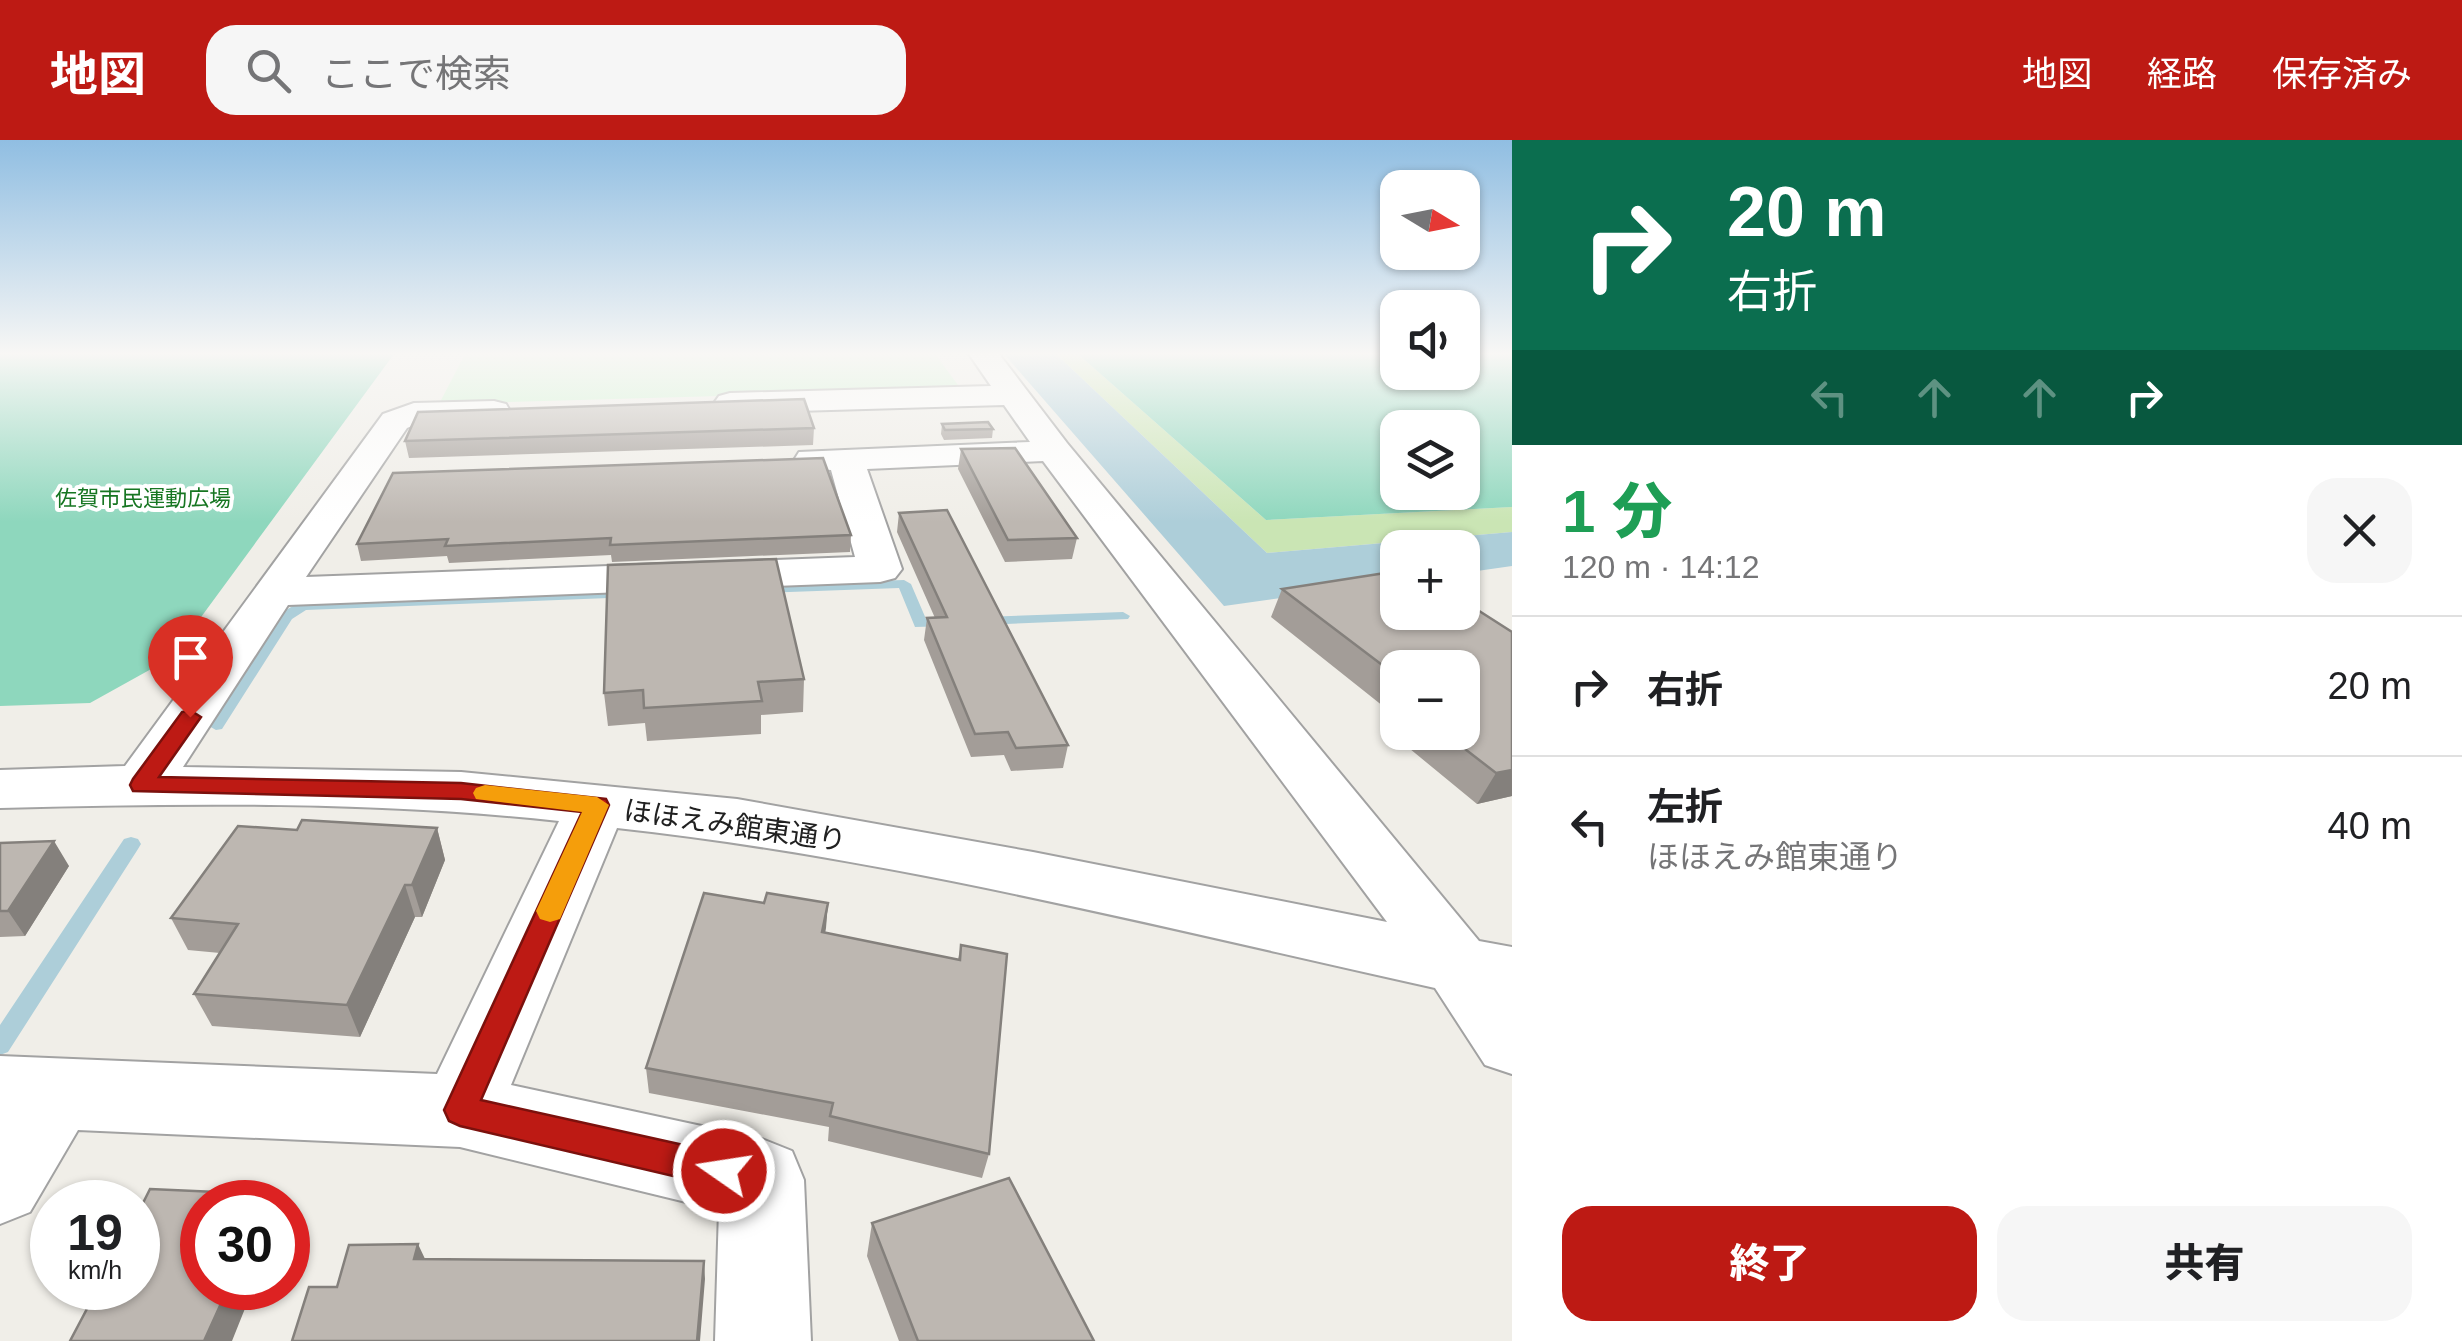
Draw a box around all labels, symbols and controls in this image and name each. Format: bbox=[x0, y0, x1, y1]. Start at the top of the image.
search box bbox=[206, 25, 906, 115]
icon: search bbox=[241, 43, 296, 98]
text: 地図 bbox=[50, 48, 146, 101]
text: ここで検索 bbox=[321, 53, 511, 95]
text: 地図 bbox=[2022, 54, 2092, 93]
text: 経路 bbox=[2147, 54, 2217, 93]
text: 保存済み bbox=[2272, 54, 2412, 93]
north arrow bbox=[1380, 170, 1480, 270]
map controls bbox=[1380, 170, 1480, 750]
text: 20 m bbox=[1727, 173, 1887, 251]
icon: right bbox=[1562, 180, 1692, 310]
text: 右折 bbox=[1727, 266, 1817, 317]
button: sound bbox=[1380, 290, 1480, 390]
icon: left bbox=[1802, 370, 1857, 425]
icon: ahead bbox=[1907, 370, 1962, 425]
icon: ahead bbox=[2012, 370, 2067, 425]
icon: right bbox=[2117, 370, 2172, 425]
button: layers bbox=[1380, 410, 1480, 510]
text: 1 分 bbox=[1562, 478, 1672, 545]
button: close bbox=[2307, 478, 2412, 583]
park label: 佐賀市民運動広場 bbox=[55, 486, 231, 511]
button: + bbox=[1380, 530, 1480, 630]
text: 120 m · 14:12 bbox=[1562, 549, 1759, 585]
pin bbox=[148, 615, 233, 718]
icon: arrive bbox=[163, 630, 218, 685]
button: − bbox=[1380, 650, 1480, 750]
icon: right bbox=[1562, 659, 1617, 714]
text: 20 m bbox=[2328, 665, 2412, 707]
text: 右折 bbox=[1647, 669, 1723, 711]
text: 左折 bbox=[1647, 786, 1723, 828]
street label: ほほえみ館東通り bbox=[622, 795, 848, 856]
icon: left bbox=[1562, 799, 1617, 854]
text: 40 m bbox=[2328, 805, 2412, 847]
text: ほほえみ館東通り bbox=[1647, 839, 1903, 875]
position arrow bbox=[672, 1119, 776, 1223]
speed limit sign: 30 bbox=[180, 1180, 310, 1310]
text: 19 bbox=[67, 1205, 123, 1261]
button: 終了 bbox=[1562, 1206, 1977, 1321]
button: 共有 bbox=[1997, 1206, 2412, 1321]
text: km/h bbox=[68, 1256, 122, 1284]

